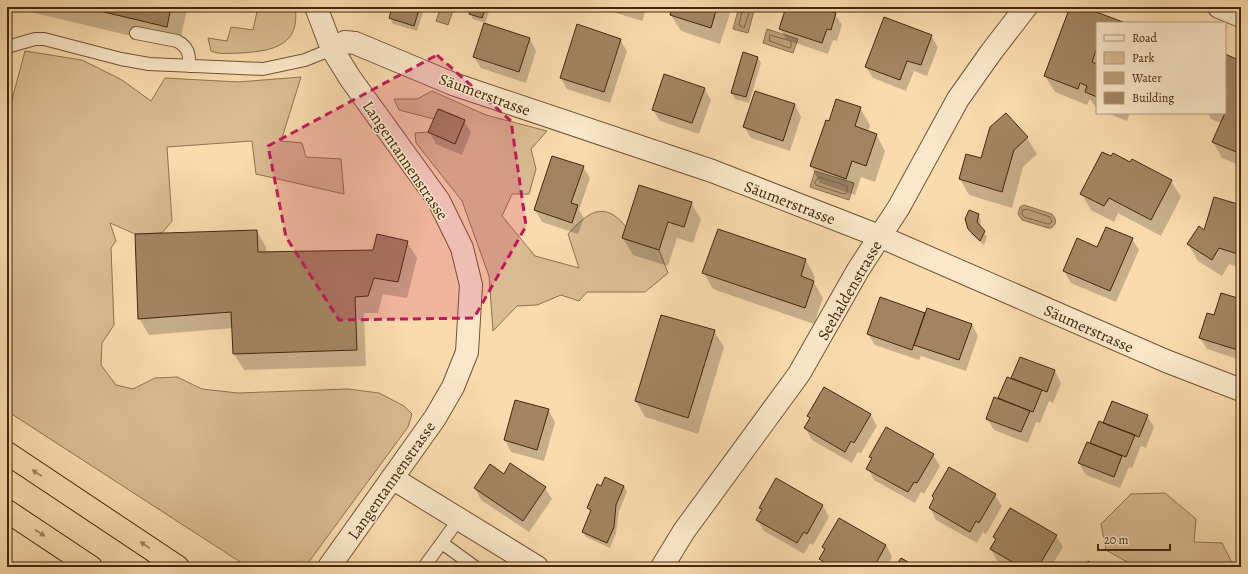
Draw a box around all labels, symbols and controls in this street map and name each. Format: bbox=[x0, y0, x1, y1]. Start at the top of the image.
legend bbox=[1096, 22, 1226, 114]
text: Road bbox=[1132, 30, 1158, 46]
text: Park bbox=[1132, 50, 1155, 66]
street label: Säumerstrasse bbox=[436, 68, 534, 122]
text: Water bbox=[1131, 70, 1162, 86]
text: Building bbox=[1132, 90, 1174, 106]
street label: Langentannenstrasse bbox=[357, 97, 453, 225]
street label: Säumerstrasse bbox=[741, 175, 838, 230]
street label: Seehaldenstrasse bbox=[812, 236, 887, 345]
street label: Säumerstrasse bbox=[1040, 299, 1137, 358]
street label: Langentannenstrasse bbox=[343, 417, 441, 544]
one-way arrow bbox=[32, 469, 42, 477]
scale bar bbox=[1098, 526, 1170, 552]
one-way arrow bbox=[34, 529, 45, 537]
text: 20 m bbox=[1104, 532, 1128, 548]
one-way arrow bbox=[140, 541, 151, 549]

